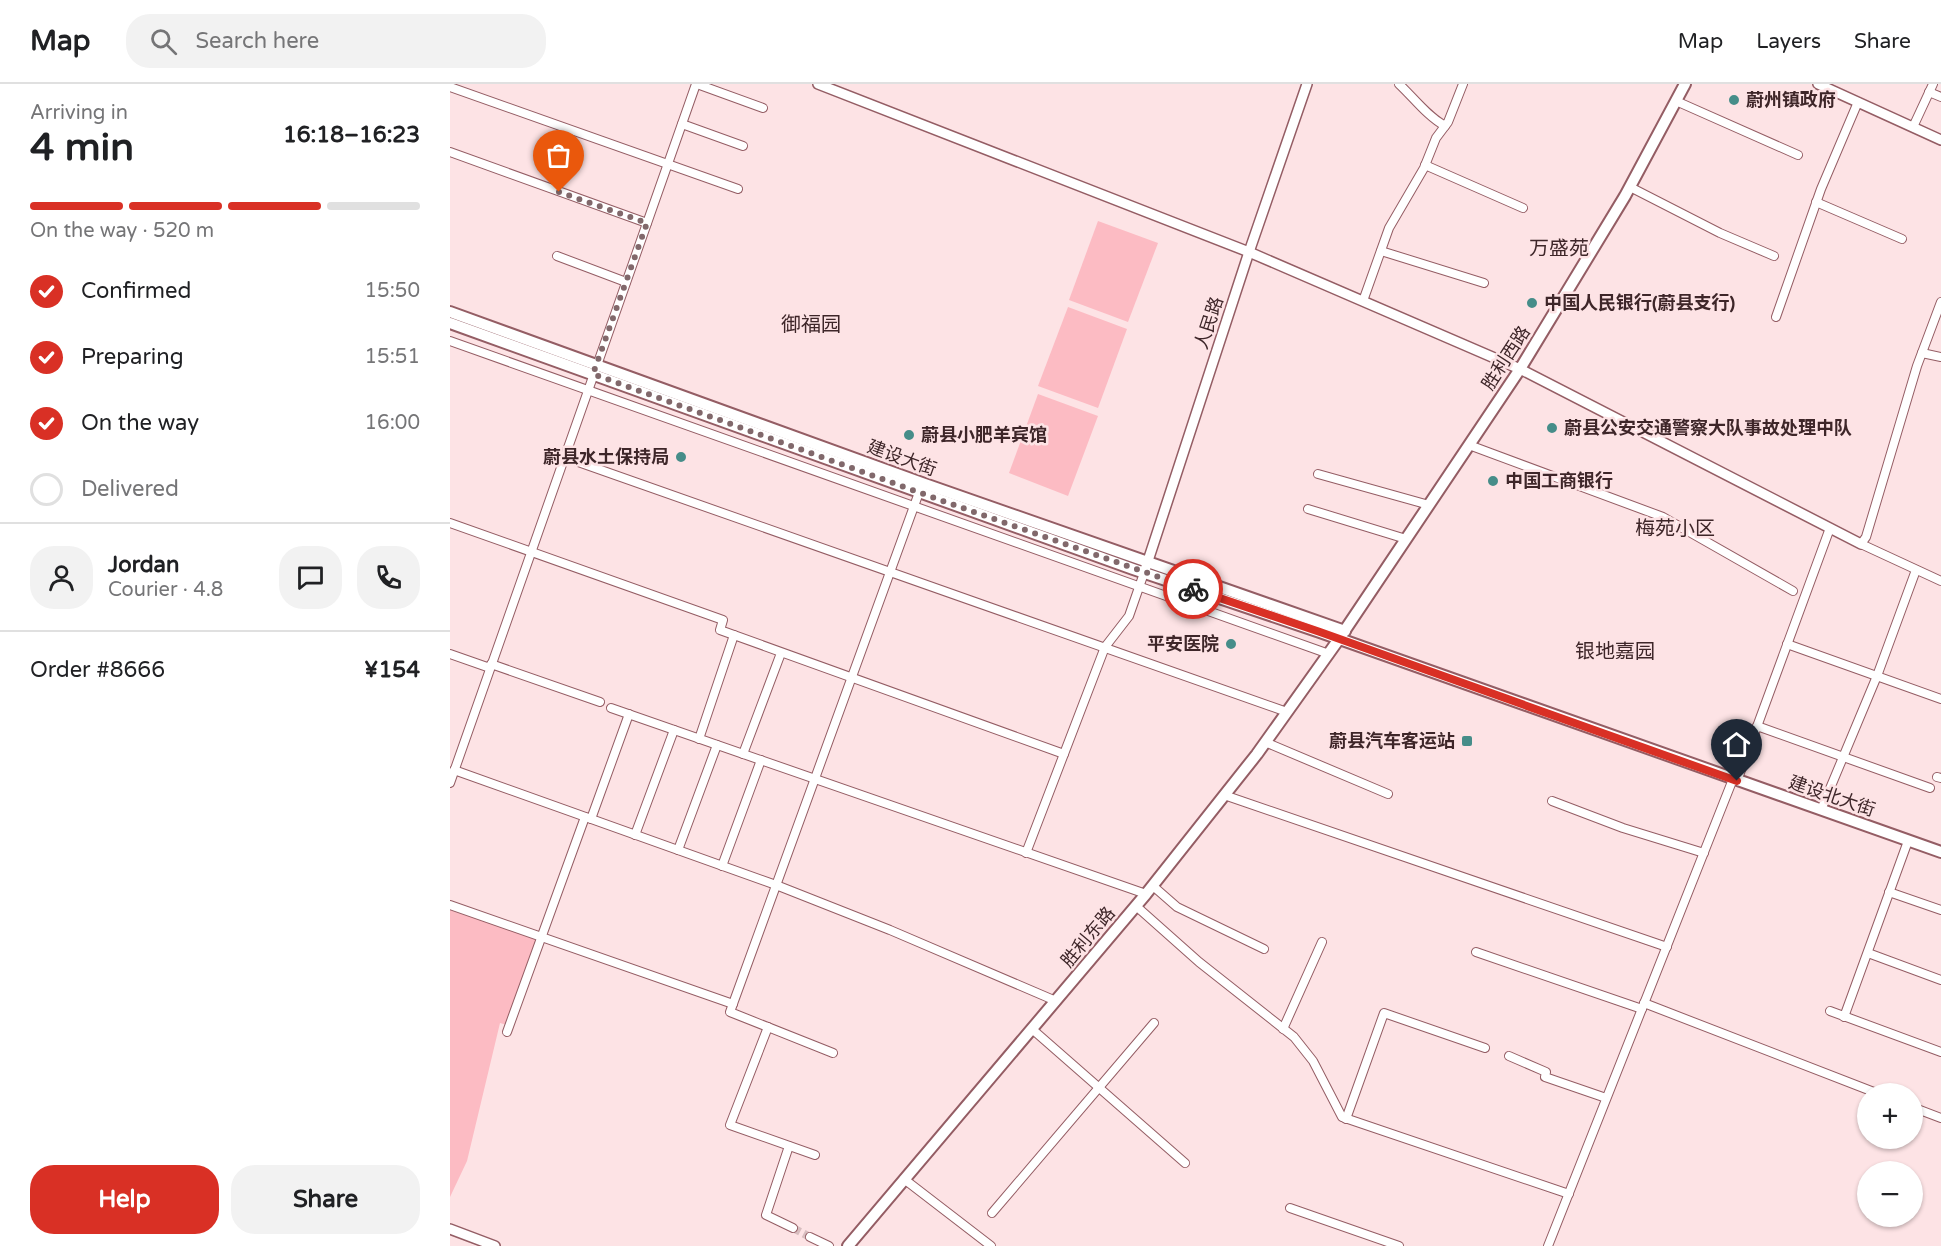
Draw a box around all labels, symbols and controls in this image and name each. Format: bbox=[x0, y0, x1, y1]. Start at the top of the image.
search box bbox=[126, 14, 546, 68]
text: Map bbox=[30, 24, 90, 58]
icon: search bbox=[147, 25, 180, 58]
text: Search here bbox=[195, 28, 319, 54]
text: Map bbox=[1678, 29, 1723, 54]
text: Layers bbox=[1756, 29, 1821, 54]
text: Share bbox=[1854, 29, 1911, 54]
place label: 蔚州镇政府 bbox=[1746, 89, 1836, 111]
marker: 蔚州镇政府 bbox=[1727, 93, 1741, 107]
text: Arriving in bbox=[30, 101, 128, 125]
text: 16:18–16:23 bbox=[283, 122, 420, 148]
text: 4 min bbox=[30, 124, 134, 171]
pin bbox=[533, 130, 584, 192]
icon: bag bbox=[542, 139, 575, 172]
text: On the way · 520 m bbox=[30, 219, 214, 243]
district label: 万盛苑 bbox=[1529, 237, 1589, 261]
icon: check bbox=[30, 275, 63, 308]
text: Confirmed bbox=[81, 278, 191, 304]
text: 15:50 bbox=[365, 279, 420, 303]
place label: 中国人民银行(蔚县支行) bbox=[1544, 292, 1736, 314]
street label: 人民路 bbox=[1190, 294, 1228, 352]
marker: 中国人民银行(蔚县支行) bbox=[1525, 296, 1539, 310]
district label: 御福园 bbox=[781, 313, 841, 337]
street label: 胜利西路 bbox=[1477, 322, 1535, 394]
icon: check bbox=[30, 341, 63, 374]
text: Preparing bbox=[81, 344, 184, 370]
text: 15:51 bbox=[365, 345, 420, 369]
icon: check bbox=[30, 407, 63, 440]
text: On the way bbox=[81, 410, 199, 436]
text: 16:00 bbox=[365, 411, 420, 435]
place label: 蔚县公安交通警察大队事故处理中队 bbox=[1564, 417, 1852, 439]
marker: 蔚县公安交通警察大队事故处理中队 bbox=[1545, 421, 1559, 435]
place label: 蔚县小肥羊宾馆 bbox=[921, 424, 1047, 446]
marker: 蔚县小肥羊宾馆 bbox=[902, 428, 916, 442]
street label: 建设大街 bbox=[864, 435, 940, 481]
place label: 蔚县水土保持局 bbox=[543, 446, 669, 468]
marker: 蔚县水土保持局 bbox=[674, 450, 688, 464]
place label: 中国工商银行 bbox=[1505, 470, 1613, 492]
marker: 中国工商银行 bbox=[1486, 474, 1500, 488]
text: Delivered bbox=[81, 476, 179, 502]
district label: 梅苑小区 bbox=[1635, 517, 1715, 541]
button: person bbox=[30, 546, 93, 609]
button: chat bbox=[279, 546, 342, 609]
button: phone bbox=[357, 546, 420, 609]
text: Jordan bbox=[108, 552, 179, 578]
courier bbox=[1163, 559, 1223, 619]
icon: bike bbox=[1177, 573, 1210, 606]
text: Courier · 4.8 bbox=[108, 578, 223, 602]
place label: 平安医院 bbox=[1147, 633, 1219, 655]
marker: 平安医院 bbox=[1224, 637, 1238, 651]
district label: 银地嘉园 bbox=[1575, 640, 1655, 664]
text: Order #8666 bbox=[30, 657, 165, 683]
text: ¥154 bbox=[364, 657, 420, 683]
pin bbox=[1711, 719, 1762, 781]
icon: home bbox=[1720, 728, 1753, 761]
place label: 蔚县汽车客运站 bbox=[1329, 730, 1455, 752]
marker: 蔚县汽车客运站 bbox=[1460, 734, 1474, 748]
street label: 建设北大街 bbox=[1786, 771, 1878, 821]
street label: 胜利东路 bbox=[1056, 902, 1120, 972]
map controls bbox=[1857, 1083, 1923, 1227]
button: + bbox=[1857, 1083, 1923, 1149]
button: − bbox=[1857, 1161, 1923, 1227]
button: Help bbox=[30, 1165, 219, 1234]
button: Share bbox=[231, 1165, 420, 1234]

